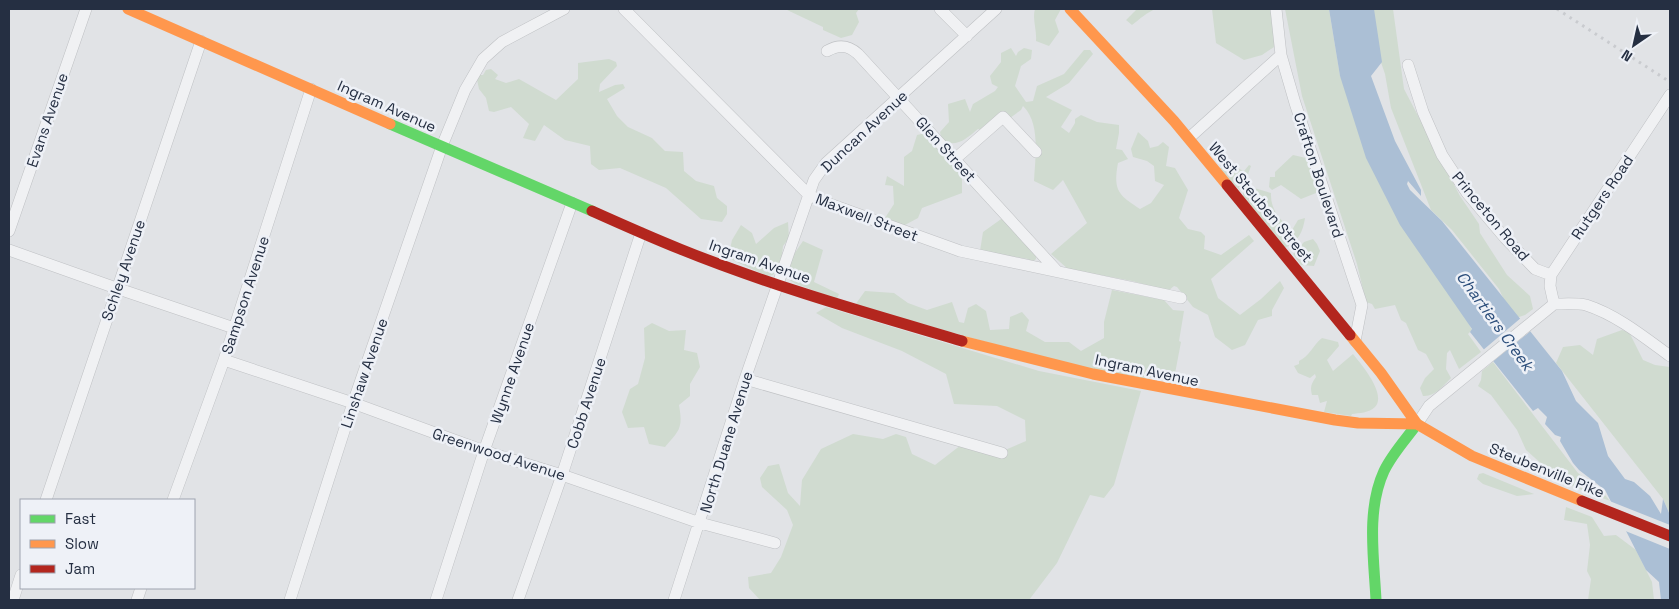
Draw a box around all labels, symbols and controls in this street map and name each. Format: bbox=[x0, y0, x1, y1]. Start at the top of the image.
north arrow bbox=[1609, 20, 1659, 70]
text: N bbox=[1618, 46, 1636, 66]
street label: Evans Avenue bbox=[22, 70, 72, 170]
street label: Ingram Avenue bbox=[335, 76, 439, 136]
street label: Duncan Avenue bbox=[817, 86, 911, 176]
street label: Crafton Boulevard bbox=[1290, 110, 1348, 240]
street label: Glen Street bbox=[912, 112, 980, 186]
street label: West Steuben Street bbox=[1205, 138, 1317, 266]
street label: Rutgers Road bbox=[1567, 151, 1637, 243]
street label: Princeton Road bbox=[1448, 167, 1534, 265]
street label: Maxwell Street bbox=[813, 189, 921, 245]
street label: Schley Avenue bbox=[97, 217, 149, 323]
street label: Sampson Avenue bbox=[217, 233, 273, 357]
street label: Ingram Avenue bbox=[707, 235, 813, 287]
water label: Chartiers Creek bbox=[1452, 267, 1540, 377]
street label: Linshaw Avenue bbox=[336, 315, 392, 431]
street label: Wynne Avenue bbox=[486, 320, 538, 426]
street label: Ingram Avenue bbox=[1093, 350, 1201, 390]
street label: Cobb Avenue bbox=[562, 355, 610, 451]
street label: North Duane Avenue bbox=[695, 369, 757, 515]
street label: Greenwood Avenue bbox=[430, 424, 568, 485]
street label: Steubenville Pike bbox=[1487, 438, 1607, 502]
legend bbox=[20, 499, 195, 589]
text: Fast bbox=[65, 509, 96, 528]
text: Slow bbox=[65, 534, 99, 553]
text: Jam bbox=[65, 559, 95, 578]

